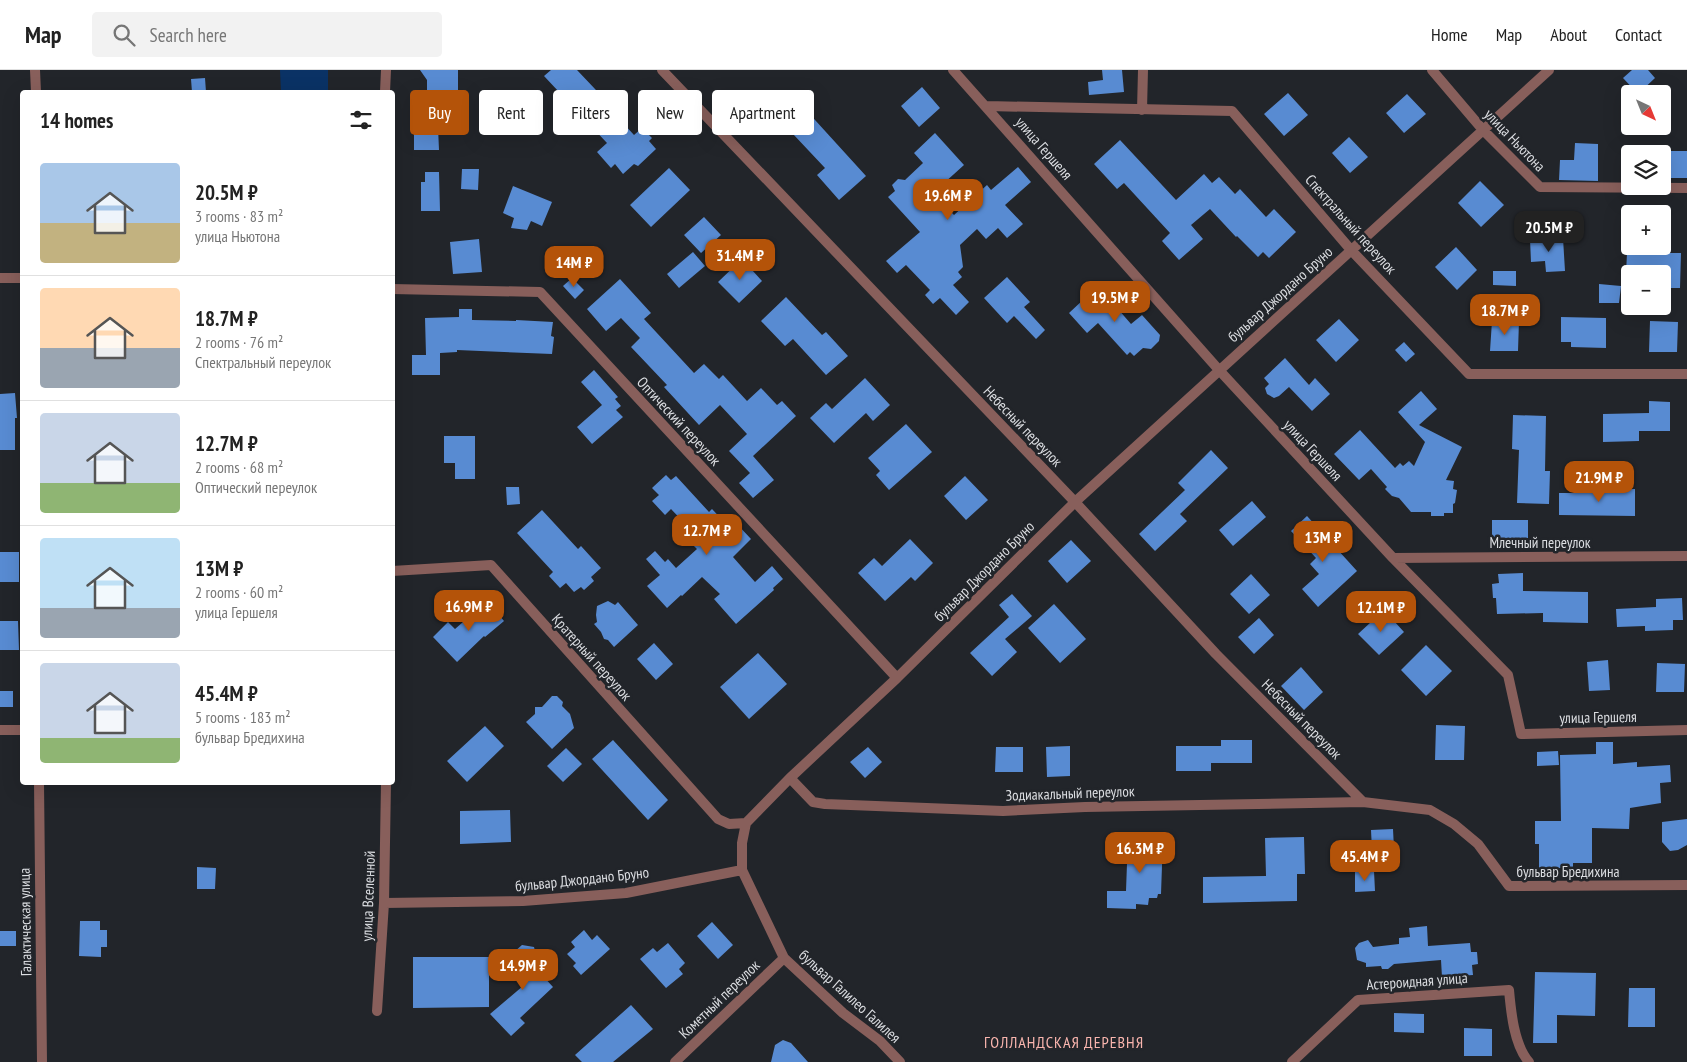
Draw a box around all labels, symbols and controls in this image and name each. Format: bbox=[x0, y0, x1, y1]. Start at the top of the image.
search box bbox=[92, 12, 442, 57]
text: Map bbox=[25, 19, 62, 50]
icon: search bbox=[110, 21, 138, 49]
text: Search here bbox=[150, 23, 227, 47]
text: Home bbox=[1431, 23, 1468, 46]
text: Map bbox=[1496, 23, 1522, 46]
text: About bbox=[1550, 23, 1587, 46]
text: Contact bbox=[1615, 23, 1662, 46]
north arrow bbox=[1621, 85, 1671, 135]
map controls bbox=[1621, 85, 1671, 315]
chip: Buy bbox=[410, 90, 469, 135]
chip: Rent bbox=[479, 90, 543, 135]
chip: Filters bbox=[553, 90, 628, 135]
chip: New bbox=[638, 90, 702, 135]
chip: Apartment bbox=[712, 90, 814, 135]
street label: улица Ньютона bbox=[1480, 105, 1550, 175]
icon: filters bbox=[347, 106, 375, 134]
text: 14 homes bbox=[40, 107, 113, 134]
street label: улица Гершеля bbox=[1011, 113, 1077, 184]
button: layers bbox=[1621, 145, 1671, 195]
street label: Спектральный переулок bbox=[1301, 170, 1401, 278]
pin: 19.6M ₽ bbox=[902, 178, 994, 221]
text: 20.5M ₽ bbox=[195, 179, 258, 206]
icon: home bbox=[80, 183, 140, 243]
text: 19.6M ₽ bbox=[924, 185, 972, 205]
button: + bbox=[1621, 205, 1671, 255]
text: 3 rooms · 83 m² bbox=[195, 206, 283, 226]
pin: 20.5M ₽ bbox=[1503, 210, 1595, 253]
text: 20.5M ₽ bbox=[1525, 217, 1573, 237]
text: улица Ньютона bbox=[195, 226, 280, 246]
pin: 31.4M ₽ bbox=[694, 238, 786, 281]
street label: бульвар Джордано Бруно bbox=[1224, 242, 1336, 346]
text: 31.4M ₽ bbox=[716, 245, 764, 265]
pin: 14M ₽ bbox=[539, 246, 609, 288]
text: 14M ₽ bbox=[556, 252, 592, 272]
button: − bbox=[1621, 265, 1671, 315]
pin: 19.5M ₽ bbox=[1069, 280, 1161, 323]
text: 19.5M ₽ bbox=[1091, 287, 1139, 307]
pin: 18.7M ₽ bbox=[1459, 294, 1551, 336]
text: 18.7M ₽ bbox=[1481, 300, 1529, 320]
text: 18.7M ₽ bbox=[195, 305, 258, 332]
icon: home bbox=[80, 308, 140, 368]
text: 2 rooms · 76 m² bbox=[195, 332, 283, 352]
text: Спектральный переулок bbox=[195, 352, 331, 372]
street label: Оптический переулок bbox=[633, 373, 725, 470]
street label: Небесный переулок bbox=[980, 381, 1067, 471]
street label: улица Гершеля bbox=[1280, 415, 1346, 485]
text: 12.7M ₽ bbox=[195, 430, 258, 457]
icon: home bbox=[80, 433, 140, 493]
text: 2 rooms · 68 m² bbox=[195, 457, 283, 477]
pin: 21.9M ₽ bbox=[1553, 460, 1645, 503]
text: 21.9M ₽ bbox=[1575, 467, 1623, 487]
text: Оптический переулок bbox=[195, 477, 317, 497]
pin: 12.7M ₽ bbox=[661, 514, 753, 556]
street label: бульвар Джордано Бруно bbox=[930, 517, 1038, 625]
text: 12.7M ₽ bbox=[683, 520, 731, 540]
pin: 13M ₽ bbox=[1288, 520, 1358, 563]
text: 13M ₽ bbox=[1305, 527, 1341, 547]
street label: Млечный переулок bbox=[1489, 533, 1591, 552]
text: 13M ₽ bbox=[195, 555, 243, 582]
icon: home bbox=[80, 558, 140, 618]
text: 2 rooms · 60 m² bbox=[195, 582, 283, 602]
pin: 16.9M ₽ bbox=[423, 590, 515, 632]
pin: 12.1M ₽ bbox=[1335, 590, 1427, 633]
text: 16.9M ₽ bbox=[445, 596, 493, 616]
text: 12.1M ₽ bbox=[1357, 597, 1405, 617]
text: улица Гершеля bbox=[195, 602, 278, 622]
street label: Кратерный переулок bbox=[548, 610, 636, 705]
street label: Небесный переулок bbox=[1258, 675, 1346, 763]
text: 45.4M ₽ bbox=[195, 680, 258, 707]
icon: home bbox=[80, 683, 140, 743]
text: 5 rooms · 183 m² bbox=[195, 707, 291, 727]
street label: улица Гершеля bbox=[1559, 707, 1637, 727]
text: бульвар Бредихина bbox=[195, 727, 305, 747]
street label: Зодиакальный переулок bbox=[1005, 781, 1135, 805]
pin: 16.3M ₽ bbox=[1094, 832, 1186, 874]
text: 16.3M ₽ bbox=[1116, 838, 1164, 858]
pin: 45.4M ₽ bbox=[1319, 840, 1411, 882]
text: 45.4M ₽ bbox=[1341, 846, 1389, 866]
street label: улица Вселенной bbox=[357, 850, 379, 942]
street label: бульвар Бредихина bbox=[1517, 862, 1619, 881]
street label: бульвар Джордано Бруно bbox=[514, 863, 650, 895]
street label: Галактическая улица bbox=[15, 868, 35, 976]
street label: бульвар Галилео Галилея bbox=[795, 945, 905, 1047]
pin: 14.9M ₽ bbox=[477, 948, 569, 991]
text: 14.9M ₽ bbox=[499, 955, 547, 975]
street label: Кометный переулок bbox=[675, 955, 764, 1042]
street label: Астероидная улица bbox=[1366, 968, 1468, 994]
district label: ГОЛЛАНДСКАЯ ДЕРЕВНЯ bbox=[984, 1032, 1144, 1052]

